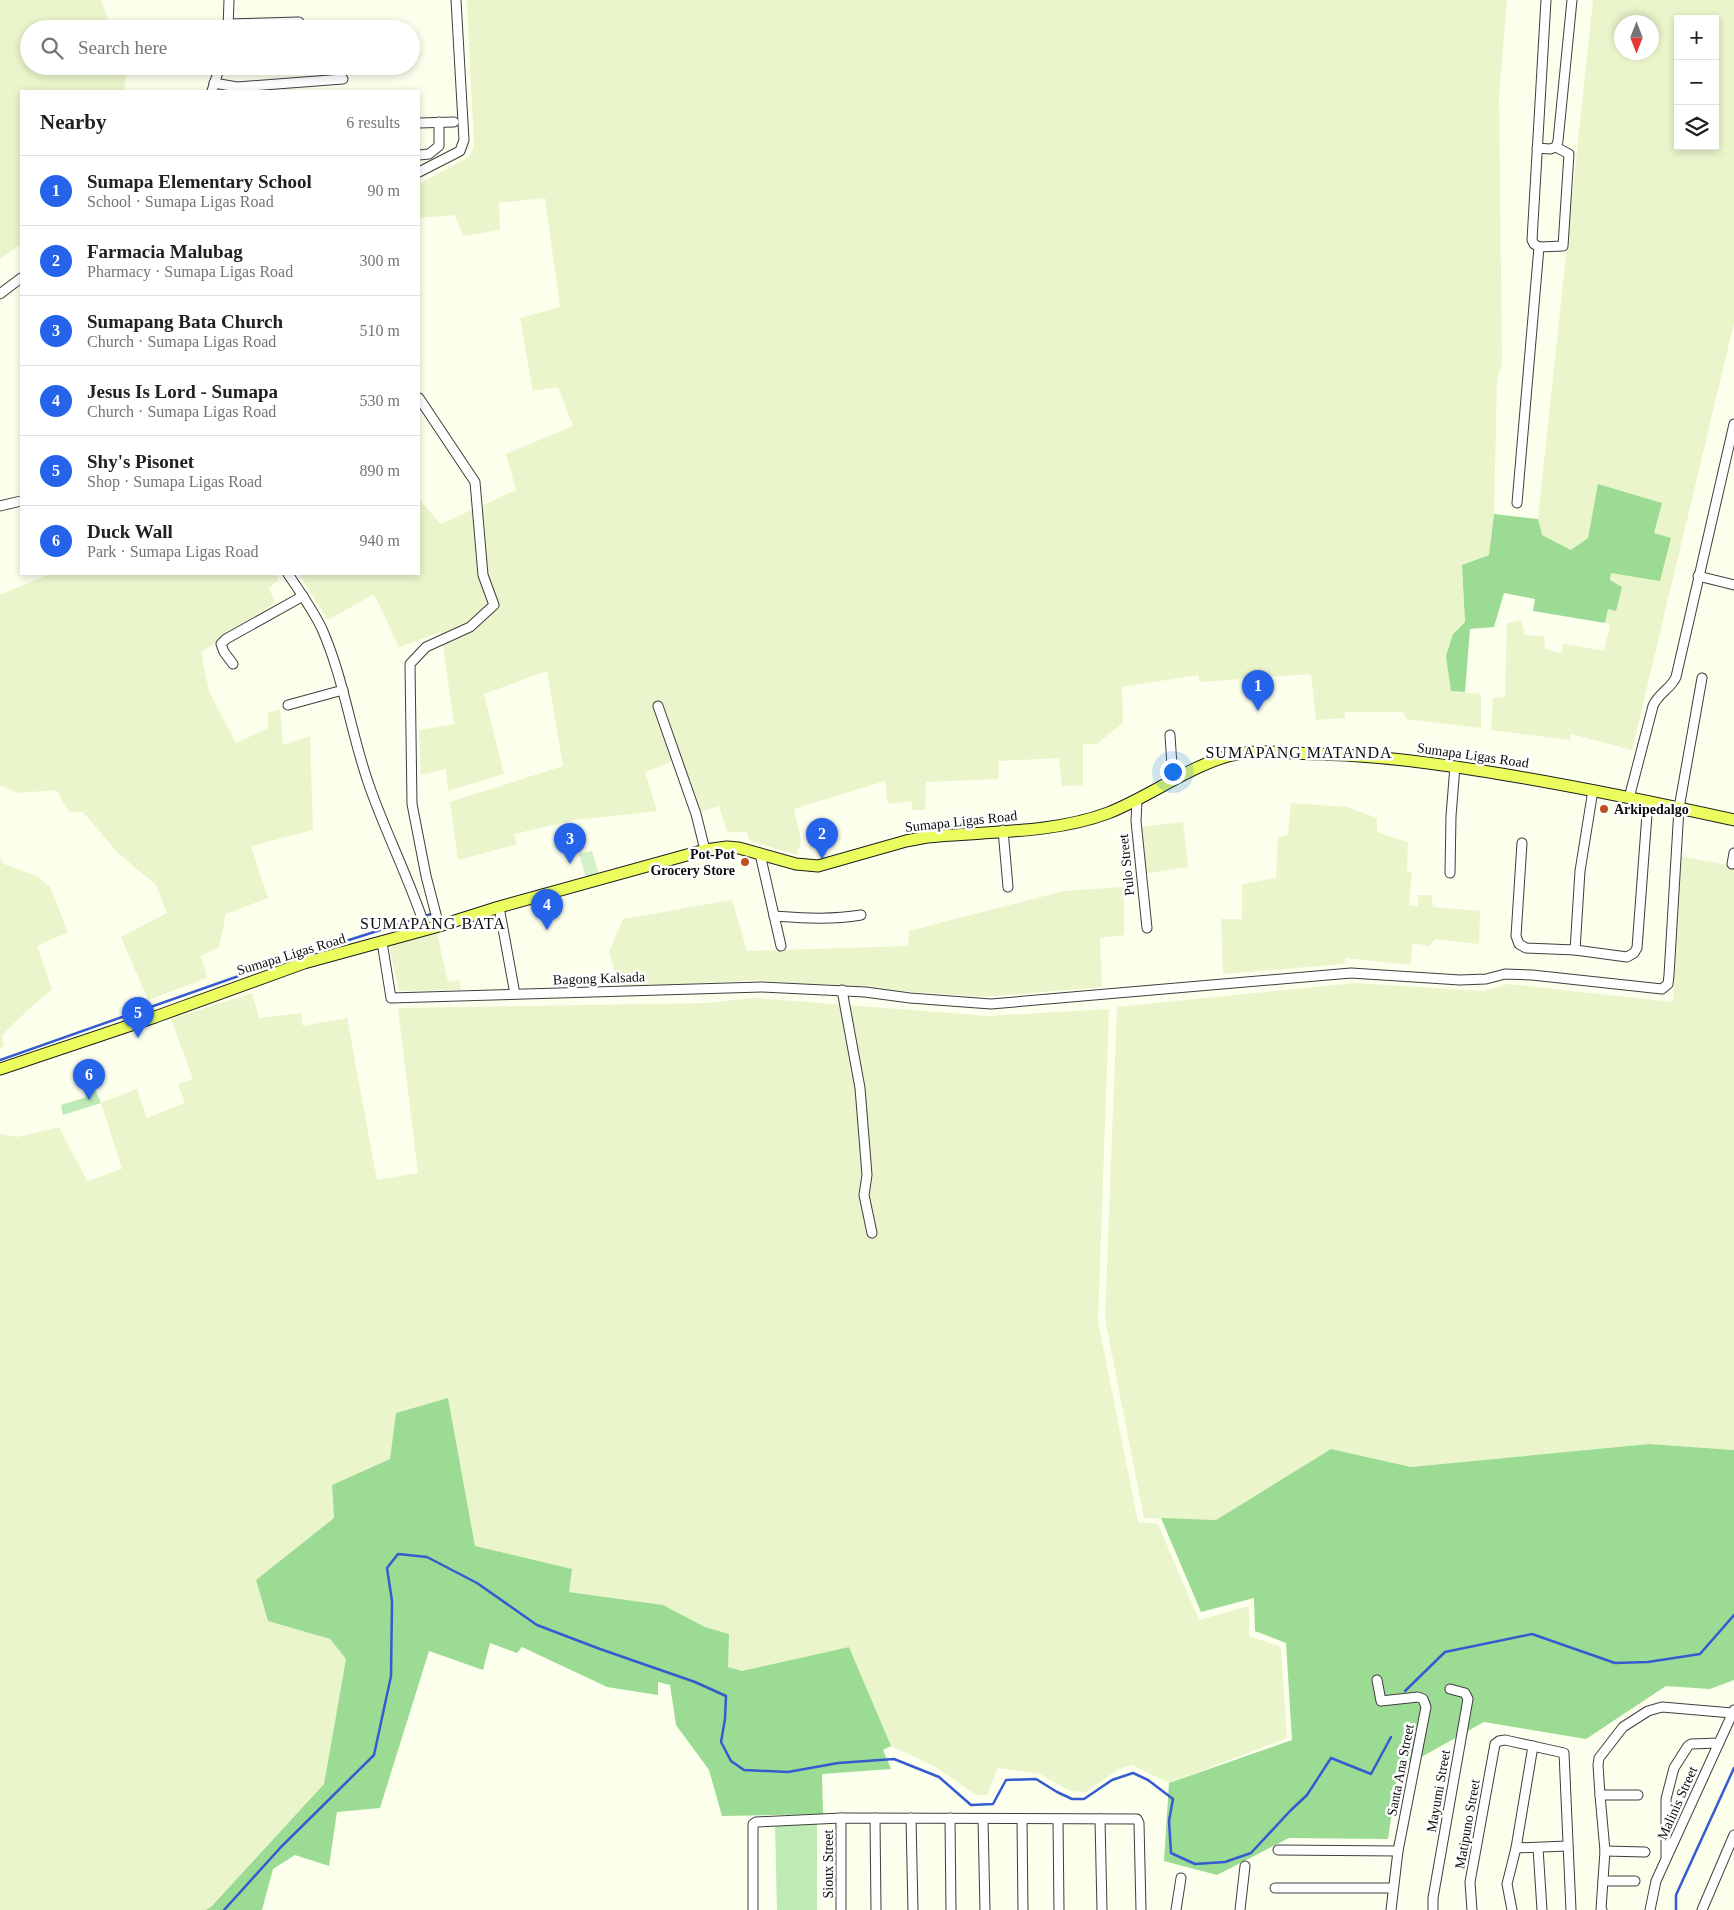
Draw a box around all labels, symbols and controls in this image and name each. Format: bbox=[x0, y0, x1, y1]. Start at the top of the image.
north arrow bbox=[1614, 15, 1659, 60]
map controls bbox=[1674, 15, 1719, 150]
button: + bbox=[1674, 15, 1719, 60]
search box bbox=[20, 20, 420, 75]
icon: search bbox=[38, 34, 66, 62]
text: Search here bbox=[78, 37, 167, 58]
button: − bbox=[1674, 60, 1719, 105]
button: layers bbox=[1674, 105, 1719, 150]
text: Nearby bbox=[40, 110, 107, 134]
text: 6 results bbox=[346, 114, 400, 131]
text: Sumapa Elementary School bbox=[87, 171, 312, 192]
text: 1 bbox=[52, 182, 60, 199]
text: 90 m bbox=[368, 182, 400, 199]
text: School · Sumapa Ligas Road bbox=[87, 193, 274, 210]
text: Farmacia Malubag bbox=[87, 241, 243, 262]
text: 2 bbox=[52, 252, 60, 269]
text: 300 m bbox=[360, 252, 400, 269]
text: Pharmacy · Sumapa Ligas Road bbox=[87, 263, 293, 280]
text: Sumapang Bata Church bbox=[87, 311, 283, 332]
text: 3 bbox=[52, 322, 60, 339]
text: 510 m bbox=[360, 322, 400, 339]
text: Church · Sumapa Ligas Road bbox=[87, 333, 276, 350]
text: Jesus Is Lord - Sumapa bbox=[87, 381, 278, 402]
text: 4 bbox=[52, 392, 60, 409]
text: 530 m bbox=[360, 392, 400, 409]
text: Church · Sumapa Ligas Road bbox=[87, 403, 276, 420]
text: Shy's Pisonet bbox=[87, 451, 194, 472]
text: 5 bbox=[52, 462, 60, 479]
text: 890 m bbox=[360, 462, 400, 479]
text: Shop · Sumapa Ligas Road bbox=[87, 473, 262, 490]
text: Duck Wall bbox=[87, 521, 173, 542]
text: 6 bbox=[52, 532, 60, 549]
text: 940 m bbox=[360, 532, 400, 549]
text: Park · Sumapa Ligas Road bbox=[87, 543, 259, 560]
pin: 1 bbox=[1242, 670, 1274, 711]
street label: Sumapa Ligas Road bbox=[1416, 740, 1530, 771]
district label: SUMAPANG MATANDA bbox=[1205, 744, 1393, 761]
your location bbox=[1160, 759, 1186, 785]
place label: Arkipedalgo bbox=[1614, 802, 1689, 817]
marker: Arkipedalgo bbox=[1598, 803, 1610, 815]
street label: Sumapa Ligas Road bbox=[904, 808, 1018, 835]
pin: 2 bbox=[806, 818, 838, 859]
pin: 3 bbox=[554, 823, 586, 864]
street label: Pulo Street bbox=[1116, 833, 1137, 896]
place label: Pot-Pot Grocery Store bbox=[650, 847, 735, 878]
marker: Pot-Pot Grocery Store bbox=[739, 856, 751, 868]
pin: 4 bbox=[531, 889, 563, 930]
district label: SUMAPANG BATA bbox=[360, 915, 506, 932]
street label: Sumapa Ligas Road bbox=[235, 931, 347, 978]
street label: Bagong Kalsada bbox=[553, 969, 646, 988]
pin: 5 bbox=[122, 997, 154, 1038]
pin: 6 bbox=[73, 1059, 105, 1100]
street label: Santa Ana Street bbox=[1384, 1723, 1417, 1817]
street label: Mayumi Street bbox=[1424, 1749, 1453, 1834]
street label: Malinis Street bbox=[1655, 1764, 1700, 1842]
street label: Matipuno Street bbox=[1452, 1778, 1483, 1870]
street label: Sioux Street bbox=[821, 1829, 836, 1898]

